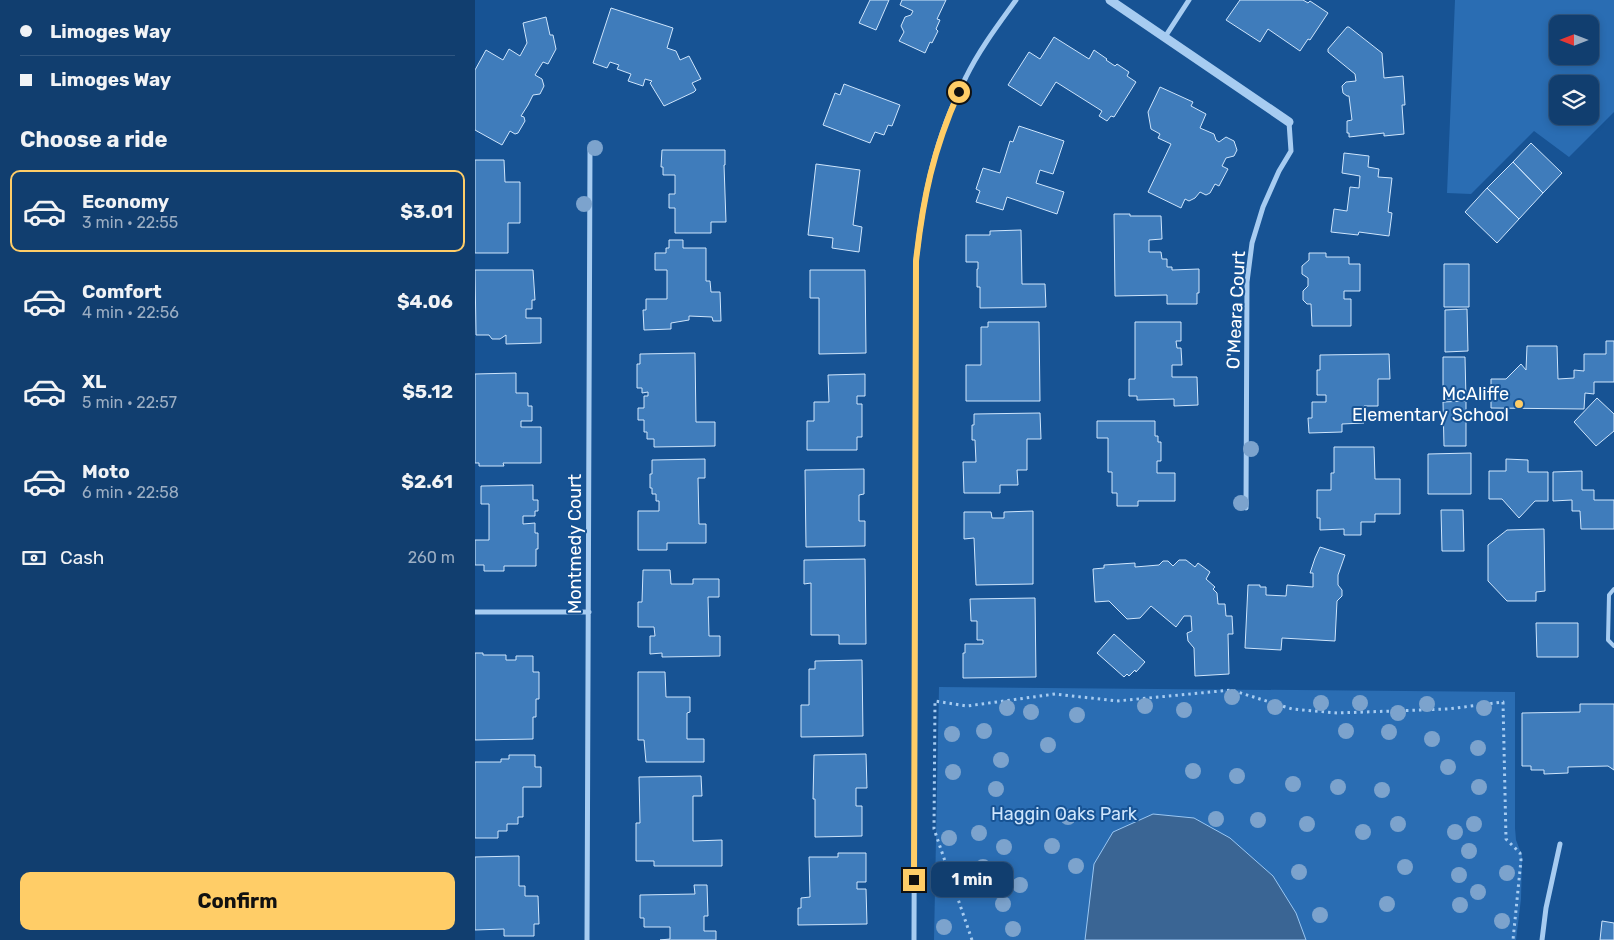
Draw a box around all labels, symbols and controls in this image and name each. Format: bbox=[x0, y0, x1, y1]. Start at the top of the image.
north arrow bbox=[1549, 15, 1599, 65]
map controls bbox=[1549, 15, 1599, 125]
text: Limoges Way bbox=[50, 20, 171, 43]
text: Limoges Way bbox=[50, 68, 171, 91]
button: layers bbox=[1549, 75, 1599, 125]
route start bbox=[948, 81, 970, 103]
text: Choose a ride bbox=[20, 126, 167, 153]
icon: car bbox=[22, 189, 67, 234]
text: Economy bbox=[82, 190, 169, 213]
text: $3.01 bbox=[400, 200, 453, 223]
text: 3 min · 22:55 bbox=[82, 213, 178, 232]
street label: O'Meara Court bbox=[1222, 250, 1250, 370]
icon: car bbox=[22, 279, 67, 324]
text: Comfort bbox=[82, 280, 162, 303]
text: $4.06 bbox=[397, 290, 453, 313]
text: 4 min · 22:56 bbox=[82, 303, 179, 322]
icon: car bbox=[22, 369, 67, 414]
text: XL bbox=[82, 370, 106, 393]
text: $5.12 bbox=[402, 380, 453, 403]
place label: McAliffe Elementary School bbox=[1352, 383, 1509, 426]
text: 5 min · 22:57 bbox=[82, 393, 177, 412]
marker: McAliffe Elementary School bbox=[1513, 398, 1525, 410]
icon: car bbox=[22, 459, 67, 504]
text: Moto bbox=[82, 460, 130, 483]
text: $2.61 bbox=[401, 470, 453, 493]
street label: Montmedy Court bbox=[564, 474, 586, 614]
text: 6 min · 22:58 bbox=[82, 483, 179, 502]
icon: cash bbox=[20, 544, 48, 572]
text: Cash bbox=[60, 546, 104, 569]
text: 260 m bbox=[408, 548, 455, 567]
park label: Haggin Oaks Park bbox=[991, 803, 1138, 825]
callout: 1 min bbox=[931, 862, 1014, 898]
route end bbox=[903, 869, 925, 891]
text: 1 min bbox=[952, 870, 992, 889]
button: Confirm bbox=[20, 872, 455, 930]

